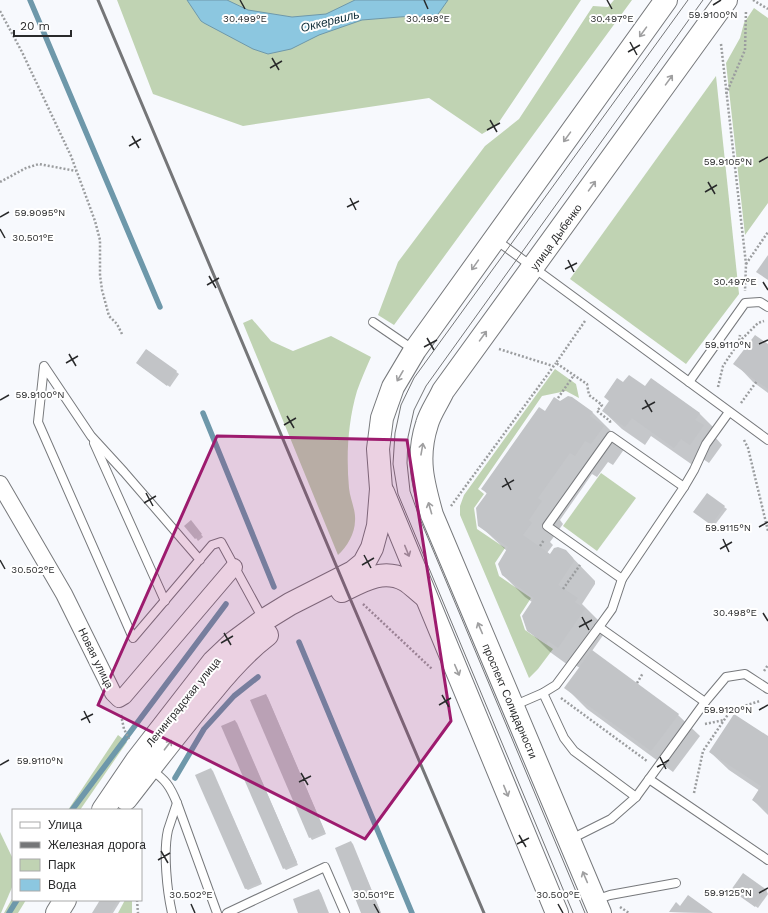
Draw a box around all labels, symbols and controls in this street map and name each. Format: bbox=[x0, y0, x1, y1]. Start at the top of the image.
water label: Оккервиль bbox=[299, 7, 361, 35]
text: 59.9100°N bbox=[689, 9, 737, 20]
scale bar bbox=[14, 12, 71, 38]
text: 30.499°E bbox=[223, 13, 267, 24]
text: 30.498°E bbox=[406, 13, 450, 24]
text: 30.497°E bbox=[590, 13, 634, 24]
text: 20 m bbox=[20, 19, 50, 33]
one-way arrow bbox=[639, 26, 647, 37]
one-way arrow bbox=[664, 75, 673, 86]
one-way arrow bbox=[563, 131, 571, 142]
text: 59.9105°N bbox=[704, 156, 752, 167]
one-way arrow bbox=[588, 180, 597, 191]
street label: улица Дыбенко bbox=[528, 202, 585, 273]
text: 59.9095°N bbox=[15, 207, 65, 218]
text: 30.501°E bbox=[12, 232, 54, 243]
one-way arrow bbox=[471, 260, 479, 271]
text: 30.497°E bbox=[713, 276, 757, 287]
one-way arrow bbox=[479, 331, 488, 342]
text: 59.9110°N bbox=[705, 339, 751, 350]
one-way arrow bbox=[395, 370, 403, 382]
text: 59.9100°N bbox=[16, 389, 64, 400]
one-way arrow bbox=[418, 443, 426, 456]
one-way arrow bbox=[426, 502, 433, 515]
text: 59.9115°N bbox=[705, 522, 751, 533]
one-way arrow bbox=[403, 544, 411, 556]
text: 30.502°E bbox=[11, 564, 55, 575]
text: 30.498°E bbox=[713, 607, 757, 618]
one-way arrow bbox=[475, 623, 483, 635]
street label: Новая улица bbox=[75, 626, 116, 691]
street label: проспект Солидарности bbox=[479, 642, 540, 761]
street label: Ленинградская улица bbox=[143, 654, 224, 750]
one-way arrow bbox=[453, 664, 461, 676]
text: 59.9120°N bbox=[704, 704, 752, 715]
one-way arrow bbox=[164, 740, 172, 751]
text: 59.9110°N bbox=[17, 755, 63, 766]
one-way arrow bbox=[503, 784, 511, 796]
legend bbox=[12, 809, 142, 901]
text: Улица bbox=[48, 818, 82, 832]
text: Железная дорога bbox=[48, 838, 146, 852]
text: Парк bbox=[48, 858, 76, 872]
one-way arrow bbox=[580, 872, 588, 884]
text: Вода bbox=[48, 878, 76, 892]
text: 59.9125°N bbox=[704, 887, 752, 898]
text: 30.502°E bbox=[169, 889, 213, 900]
text: 30.501°E bbox=[353, 889, 395, 900]
text: 30.500°E bbox=[536, 889, 580, 900]

